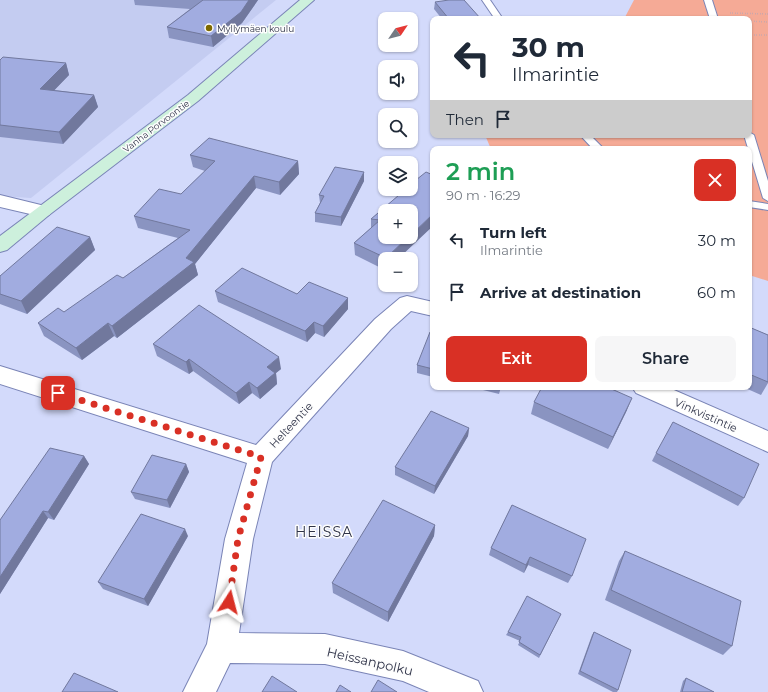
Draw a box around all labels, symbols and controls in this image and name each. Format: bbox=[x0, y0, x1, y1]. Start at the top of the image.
north arrow bbox=[378, 12, 418, 52]
map controls bbox=[378, 12, 418, 292]
marker: Myllymäen koulu bbox=[204, 23, 214, 33]
place label: Myllymäen koulu bbox=[217, 23, 294, 34]
text: 30 m bbox=[512, 30, 585, 64]
icon: left bbox=[446, 32, 498, 84]
button: sound bbox=[378, 60, 418, 100]
text: Ilmarintie bbox=[512, 64, 599, 86]
street label: Vanha Porvoontie bbox=[121, 97, 192, 155]
button: search bbox=[378, 108, 418, 148]
icon: arrive bbox=[492, 108, 514, 130]
text: Then bbox=[446, 110, 484, 129]
button: layers bbox=[378, 156, 418, 196]
text: 2 min bbox=[446, 157, 515, 186]
button: close bbox=[694, 159, 736, 201]
text: 90 m · 16:29 bbox=[446, 187, 520, 203]
button: + bbox=[378, 204, 418, 244]
text: Turn left bbox=[480, 223, 547, 242]
icon: left bbox=[446, 229, 468, 251]
text: 30 m bbox=[698, 231, 736, 250]
text: Ilmarintie bbox=[480, 242, 543, 258]
button: − bbox=[378, 252, 418, 292]
icon: arrive bbox=[446, 281, 468, 303]
text: Arrive at destination bbox=[480, 283, 641, 302]
text: 60 m bbox=[697, 283, 736, 302]
button: Exit bbox=[446, 336, 587, 382]
button: Share bbox=[595, 336, 736, 382]
pin bbox=[41, 376, 75, 410]
icon: arrive bbox=[47, 382, 69, 404]
street label: Vinkvistintie bbox=[672, 395, 740, 435]
street label: Helteentie bbox=[266, 399, 316, 451]
district label: HEISSA bbox=[295, 523, 353, 541]
position arrow bbox=[208, 581, 250, 623]
street label: Heissanpolku bbox=[325, 643, 415, 679]

